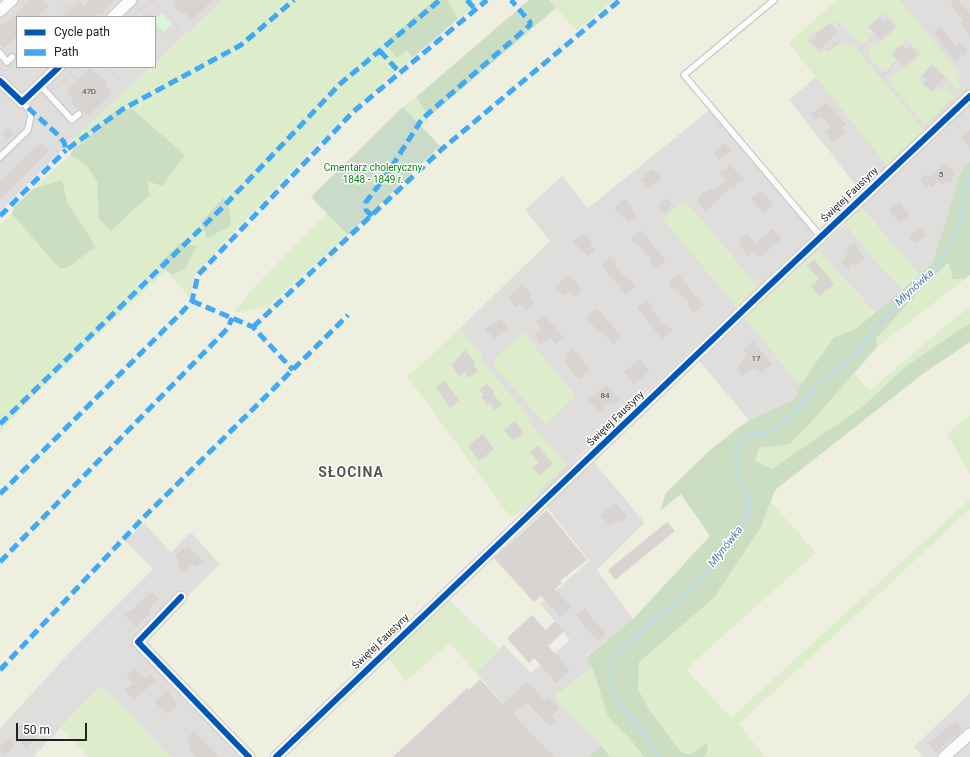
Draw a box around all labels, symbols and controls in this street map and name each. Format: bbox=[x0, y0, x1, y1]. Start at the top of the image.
legend bbox=[16, 16, 156, 68]
text: Cycle path bbox=[54, 25, 110, 39]
text: Path bbox=[54, 45, 79, 59]
house number: 47D bbox=[82, 87, 96, 97]
park label: Cmentarz choleryczny 1848 - 1849 r. bbox=[324, 162, 422, 186]
street label: Świętej Faustyny bbox=[819, 165, 881, 225]
house number: 5 bbox=[939, 170, 943, 180]
water label: Młynówka bbox=[893, 267, 937, 309]
house number: 17 bbox=[752, 354, 760, 364]
street label: Świętej Faustyny bbox=[585, 389, 647, 449]
house number: 84 bbox=[601, 391, 609, 401]
district label: SŁOCINA bbox=[318, 465, 384, 481]
water label: Młynówka bbox=[706, 524, 746, 570]
street label: Świętej Faustyny bbox=[350, 612, 412, 672]
scale bar bbox=[18, 715, 89, 741]
text: 50 m bbox=[23, 723, 50, 737]

